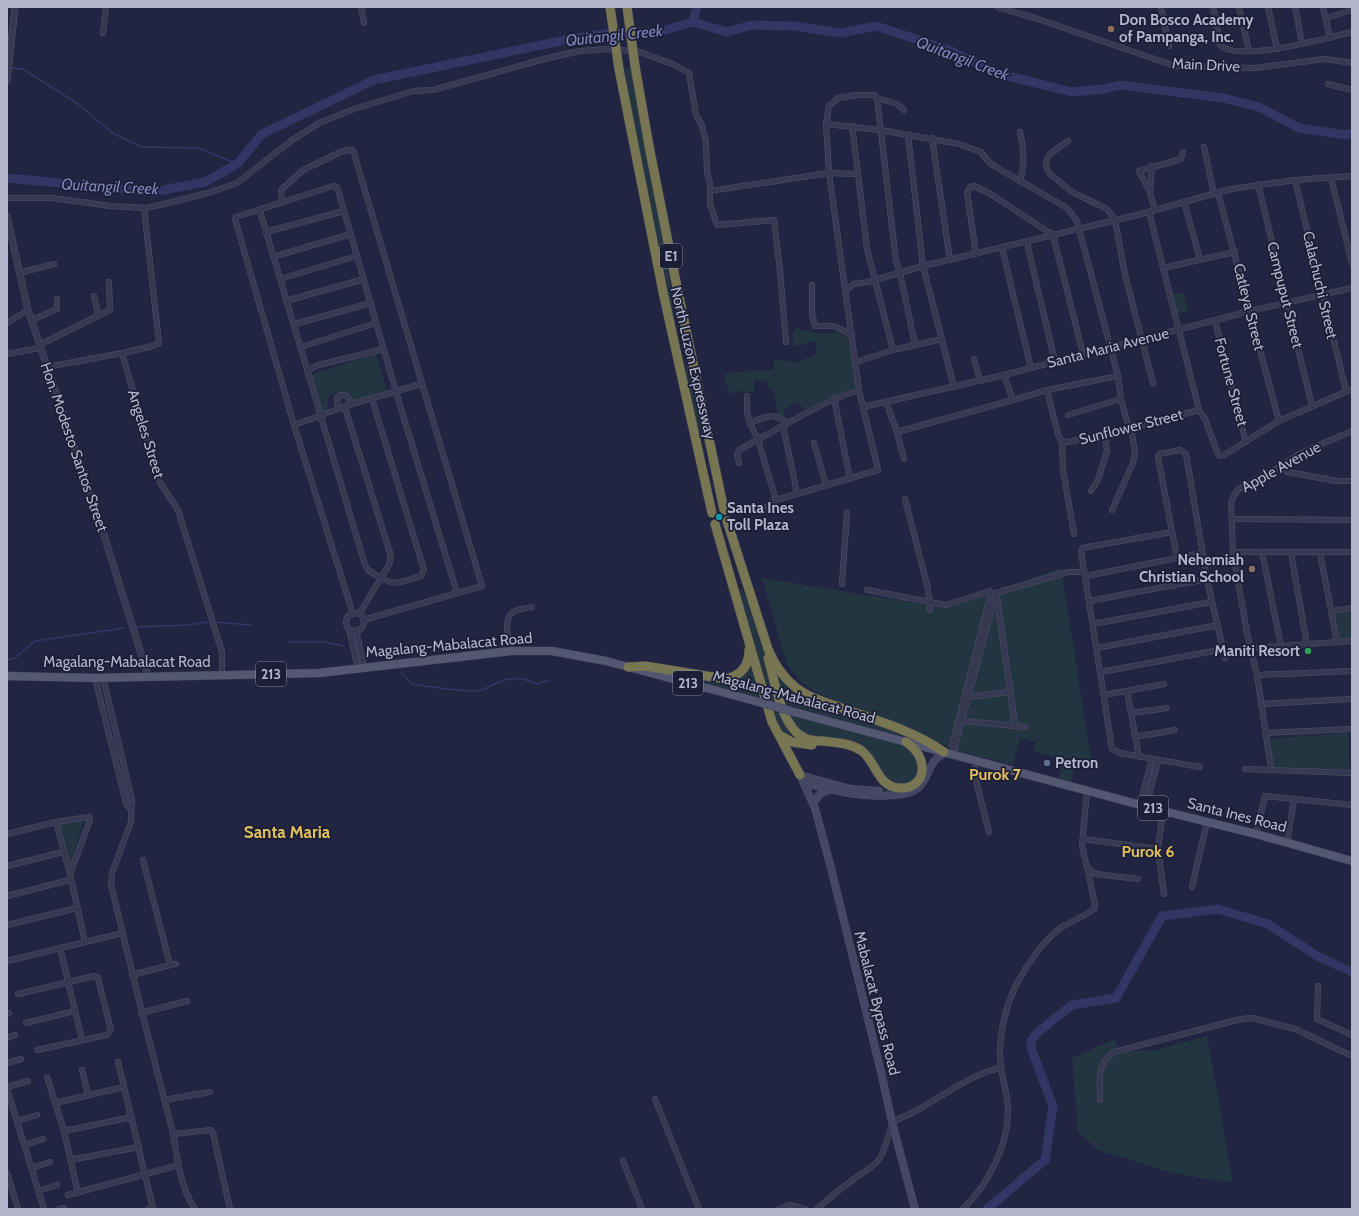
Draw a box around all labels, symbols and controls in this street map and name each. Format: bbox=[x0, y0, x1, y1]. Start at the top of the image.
place label: Don Bosco Academy of Pampanga, Inc. bbox=[1119, 11, 1254, 46]
water label: Quitangil Creek bbox=[565, 21, 665, 50]
marker: Don Bosco Academy of Pampanga, Inc. bbox=[1106, 24, 1116, 34]
water label: Quitangil Creek bbox=[914, 32, 1013, 85]
street label: Main Drive bbox=[1172, 54, 1241, 76]
water label: Quitangil Creek bbox=[61, 174, 160, 199]
street label: Calachuchi Street bbox=[1299, 229, 1341, 341]
street label: Campuput Street bbox=[1263, 240, 1307, 350]
road number: E1 bbox=[660, 244, 682, 268]
street label: Catleya Street bbox=[1229, 262, 1269, 352]
street label: North Luzon Expressway bbox=[667, 285, 719, 441]
street label: Santa Maria Avenue bbox=[1045, 324, 1171, 372]
street label: Fortune Street bbox=[1211, 336, 1251, 428]
street label: Hon. Modesto Santos Street bbox=[36, 360, 112, 534]
street label: Angeles Street bbox=[124, 387, 168, 481]
street label: Sunflower Street bbox=[1077, 405, 1185, 449]
street label: Apple Avenue bbox=[1238, 438, 1324, 496]
place label: Santa Ines Toll Plaza bbox=[727, 499, 794, 534]
marker: Santa Ines Toll Plaza bbox=[714, 512, 724, 522]
place label: Nehemiah Christian School bbox=[1139, 551, 1244, 586]
marker: Nehemiah Christian School bbox=[1247, 564, 1257, 574]
street label: Magalang-Mabalacat Road bbox=[365, 629, 533, 661]
place label: Maniti Resort bbox=[1214, 642, 1300, 660]
marker: Maniti Resort bbox=[1303, 646, 1313, 656]
street label: Magalang-Mabalacat Road bbox=[43, 653, 211, 671]
road number: 213 bbox=[256, 662, 286, 686]
street label: Magalang-Mabalacat Road bbox=[711, 667, 877, 727]
road number: 213 bbox=[673, 671, 703, 695]
place label: Petron bbox=[1055, 754, 1098, 772]
marker: Petron bbox=[1042, 758, 1052, 768]
district label: Purok 7 bbox=[969, 765, 1022, 784]
street label: Santa Ines Road bbox=[1185, 794, 1289, 836]
road number: 213 bbox=[1138, 796, 1168, 820]
district label: Santa Maria bbox=[244, 822, 331, 842]
district label: Purok 6 bbox=[1122, 842, 1174, 861]
street label: Mabalacat Bypass Road bbox=[850, 929, 904, 1077]

